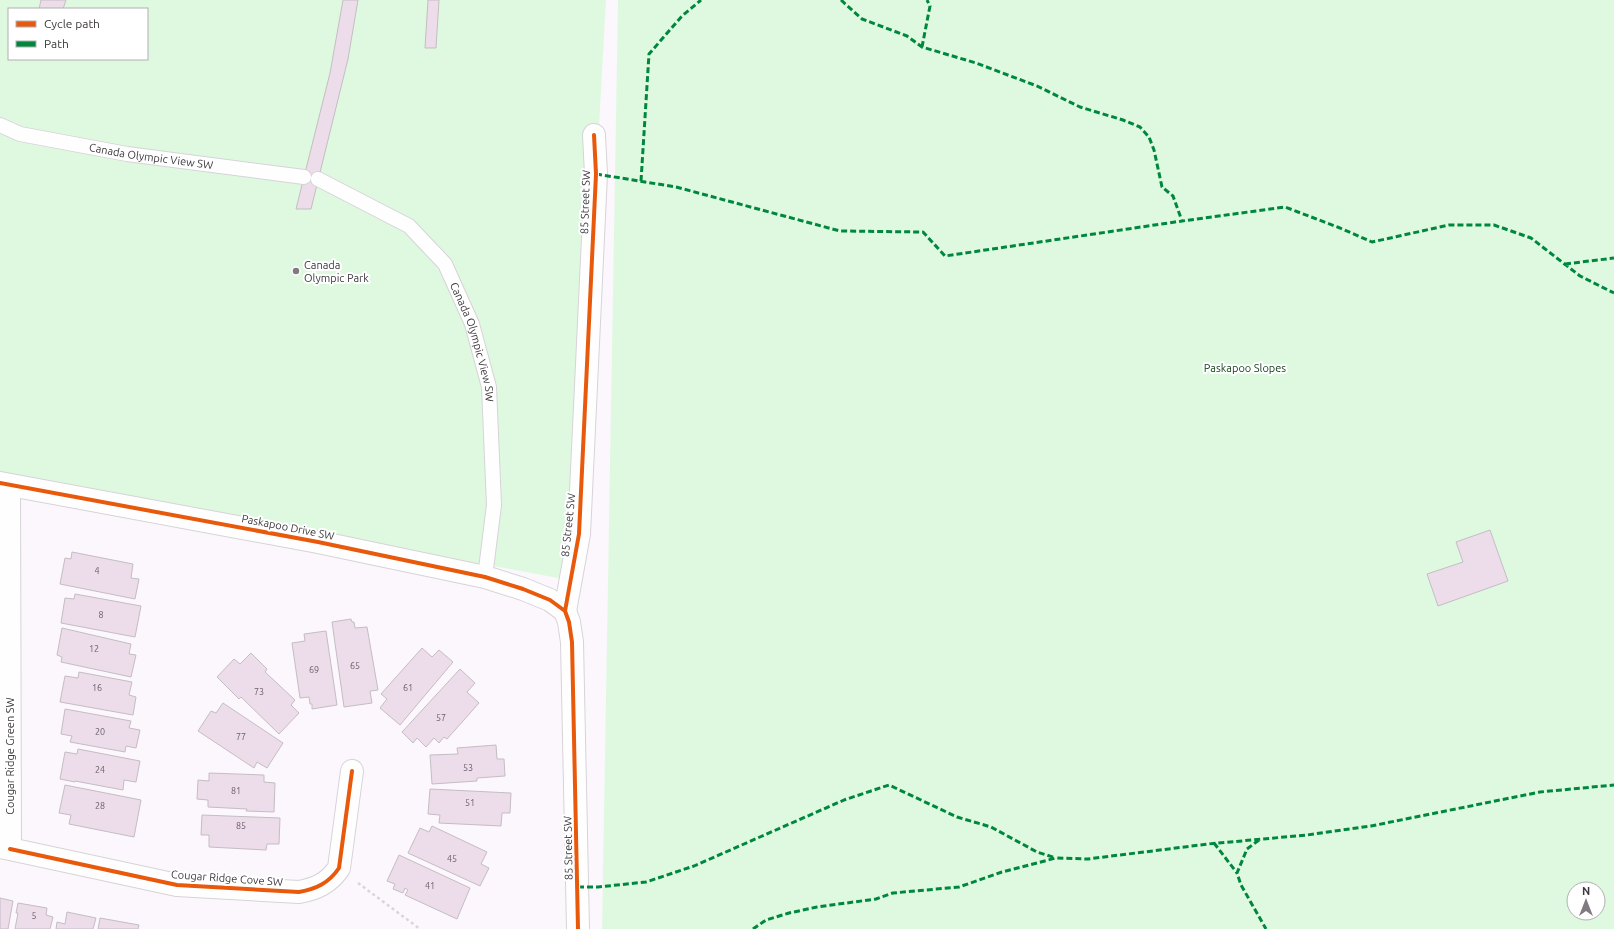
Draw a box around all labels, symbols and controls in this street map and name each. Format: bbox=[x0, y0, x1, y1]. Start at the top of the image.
legend bbox=[8, 8, 148, 60]
text: Cycle path bbox=[44, 17, 100, 30]
text: Path bbox=[44, 37, 69, 50]
street label: Canada Olympic View SW bbox=[88, 141, 214, 171]
street label: 85 Street SW bbox=[578, 170, 592, 234]
place label: Canada Olympic Park bbox=[304, 259, 369, 284]
marker: Canada Olympic Park bbox=[291, 266, 301, 276]
street label: Canada Olympic View SW bbox=[448, 280, 496, 402]
park label: Paskapoo Slopes bbox=[1204, 362, 1286, 374]
street label: 85 Street SW bbox=[559, 493, 577, 557]
street label: Paskapoo Drive SW bbox=[241, 512, 335, 542]
house number: 4 bbox=[94, 566, 100, 576]
house number: 8 bbox=[98, 610, 104, 620]
house number: 12 bbox=[89, 644, 99, 654]
house number: 65 bbox=[350, 661, 360, 671]
house number: 69 bbox=[309, 665, 319, 675]
house number: 16 bbox=[92, 683, 102, 693]
house number: 61 bbox=[403, 683, 413, 693]
house number: 73 bbox=[254, 687, 264, 697]
street label: Cougar Ridge Green SW bbox=[4, 697, 16, 815]
house number: 57 bbox=[436, 713, 446, 723]
house number: 20 bbox=[95, 727, 105, 737]
house number: 77 bbox=[236, 732, 246, 742]
house number: 53 bbox=[463, 763, 473, 773]
house number: 24 bbox=[95, 765, 105, 775]
house number: 81 bbox=[231, 786, 241, 796]
house number: 51 bbox=[465, 798, 475, 808]
house number: 28 bbox=[95, 801, 105, 811]
street label: 85 Street SW bbox=[561, 816, 575, 880]
house number: 85 bbox=[236, 821, 246, 831]
house number: 45 bbox=[447, 854, 457, 864]
street label: Cougar Ridge Cove SW bbox=[171, 868, 283, 888]
house number: 41 bbox=[425, 881, 435, 891]
north arrow bbox=[1566, 881, 1606, 921]
text: N bbox=[1582, 885, 1590, 897]
house number: 5 bbox=[31, 911, 37, 921]

